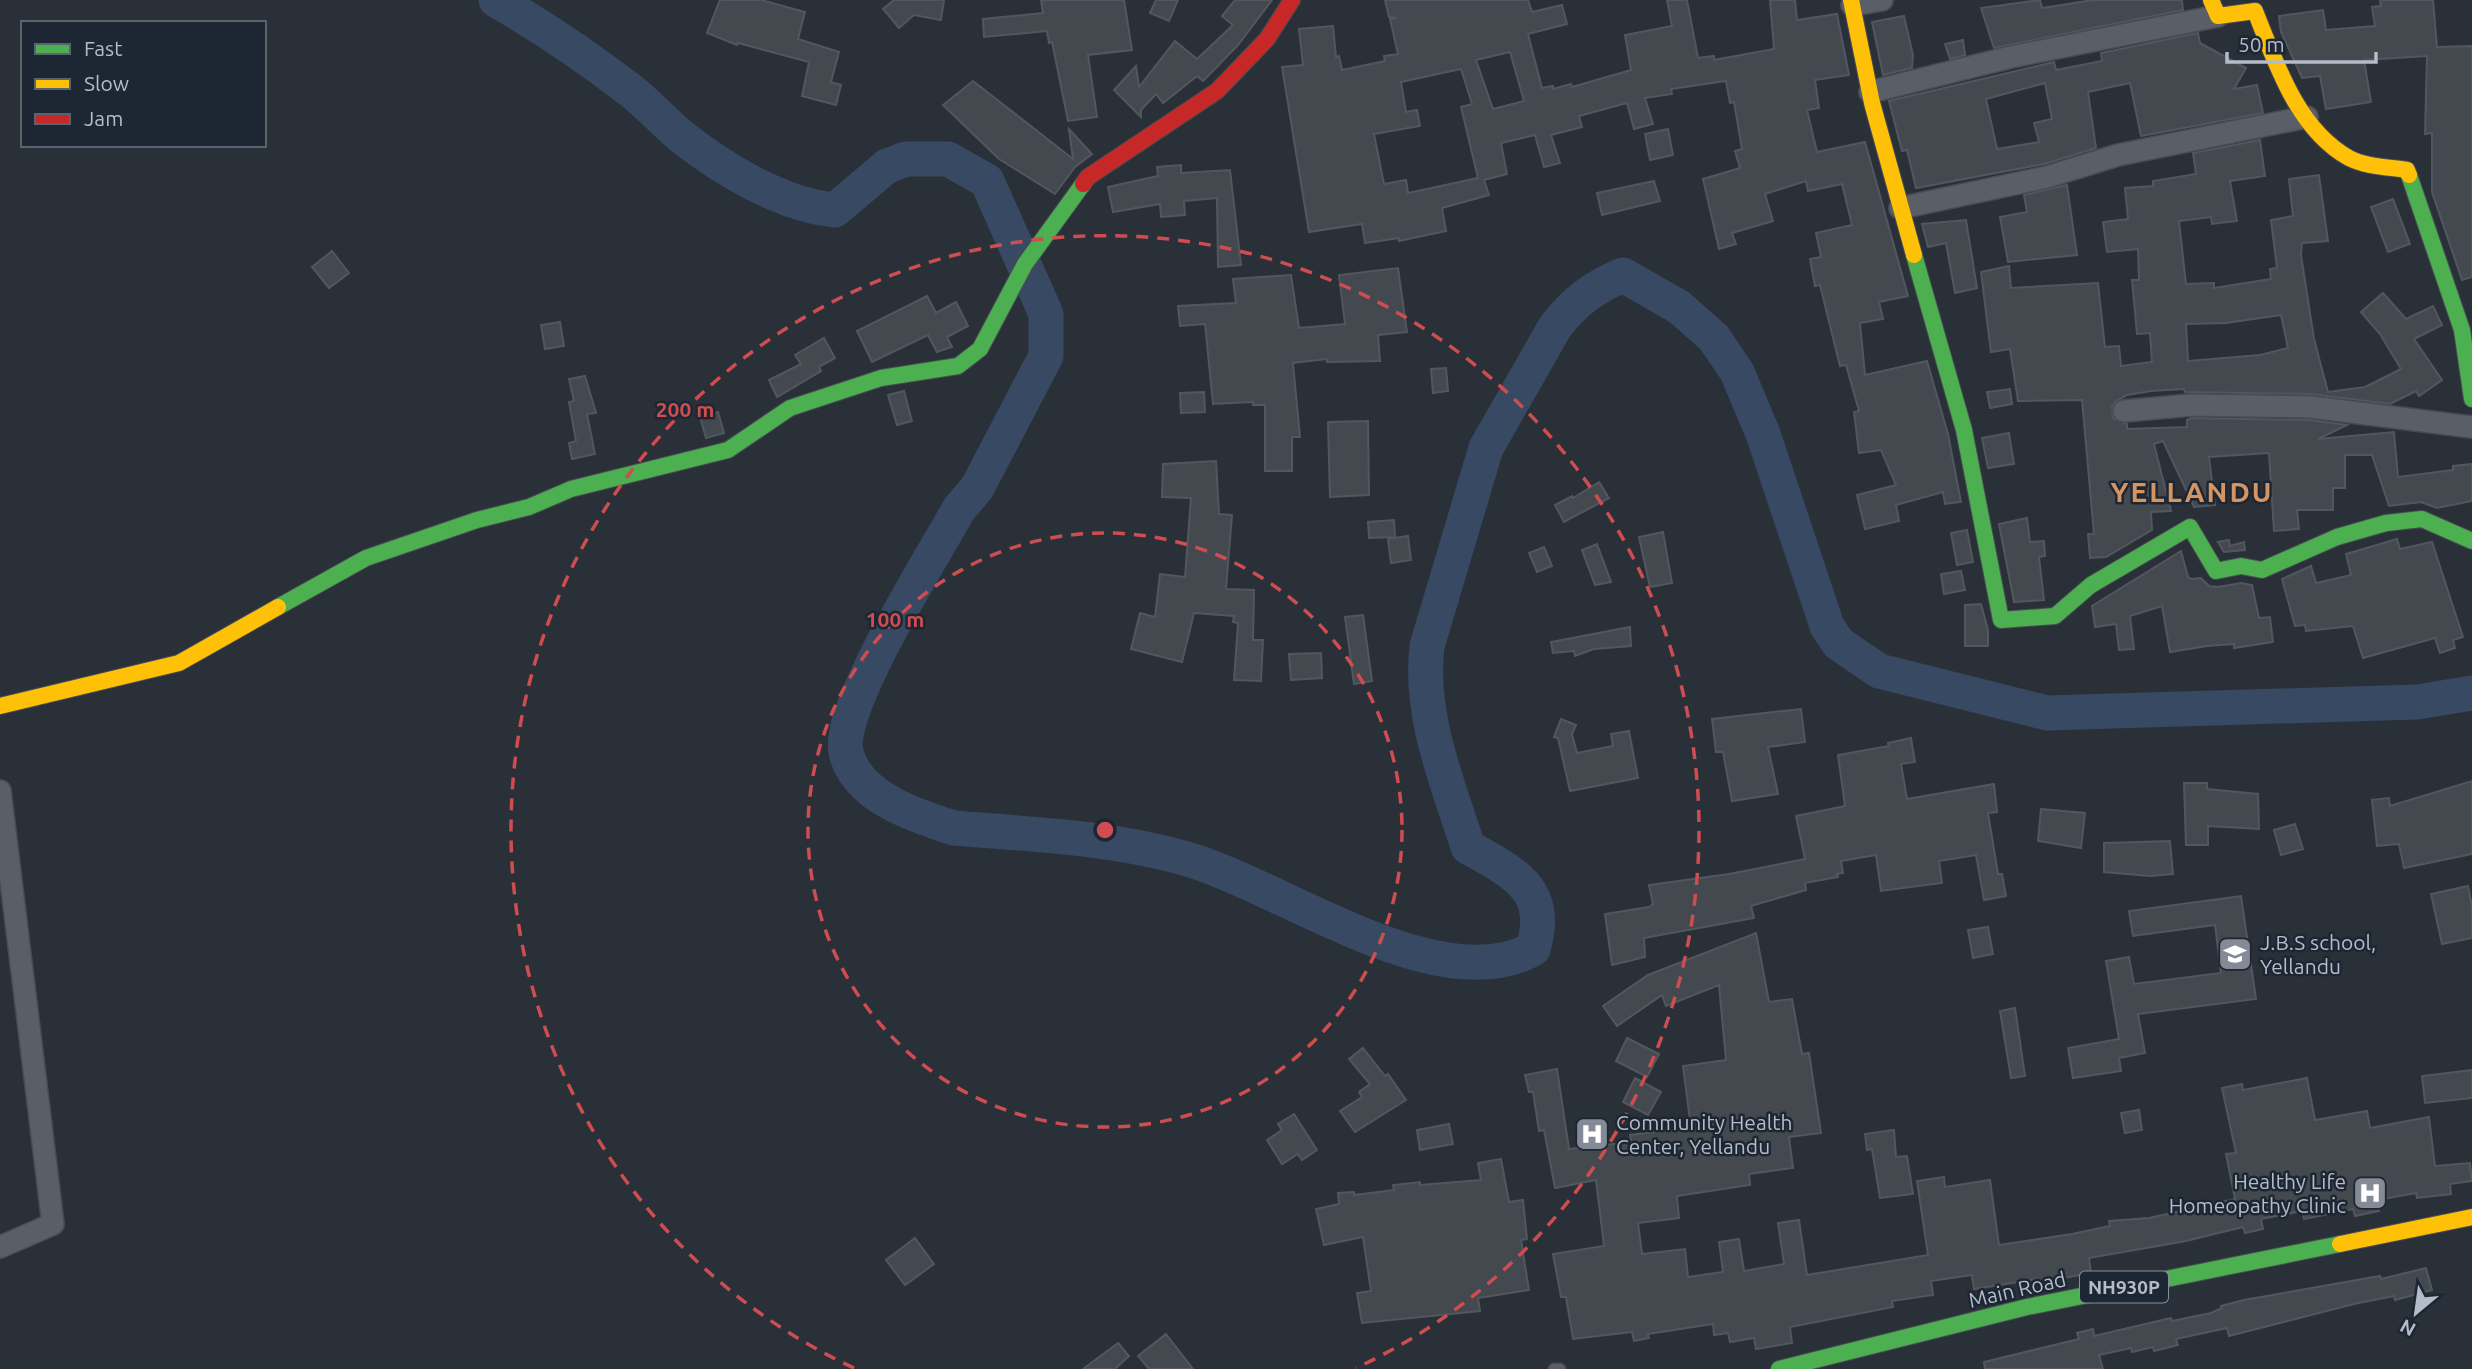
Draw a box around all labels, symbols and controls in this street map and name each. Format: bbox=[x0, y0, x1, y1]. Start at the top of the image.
legend bbox=[21, 21, 266, 147]
scale bar bbox=[2227, 21, 2376, 65]
text: 50 m bbox=[2238, 32, 2285, 56]
text: Fast bbox=[84, 36, 122, 60]
text: Slow bbox=[84, 71, 129, 95]
text: Jam bbox=[84, 106, 123, 130]
text: 200 m bbox=[656, 397, 714, 421]
district label: YELLANDU bbox=[2111, 476, 2273, 507]
text: 100 m bbox=[866, 607, 924, 631]
centre of rings bbox=[1093, 818, 1117, 842]
place label: J.B.S school, Yellandu bbox=[2260, 930, 2376, 978]
school or university icon: J.B.S school, Yellandu bbox=[2216, 935, 2254, 973]
place label: Community Health Center, Yellandu bbox=[1616, 1110, 1792, 1158]
hospital icon: Community Health Center, Yellandu bbox=[1573, 1115, 1611, 1153]
place label: Healthy Life Homeopathy Clinic bbox=[2169, 1169, 2346, 1217]
hospital icon: Healthy Life Homeopathy Clinic bbox=[2351, 1174, 2389, 1212]
street label: Main Road bbox=[1966, 1266, 2068, 1312]
road number: NH930P bbox=[2080, 1272, 2168, 1302]
north arrow bbox=[2381, 1278, 2451, 1348]
text: N bbox=[2396, 1315, 2419, 1341]

